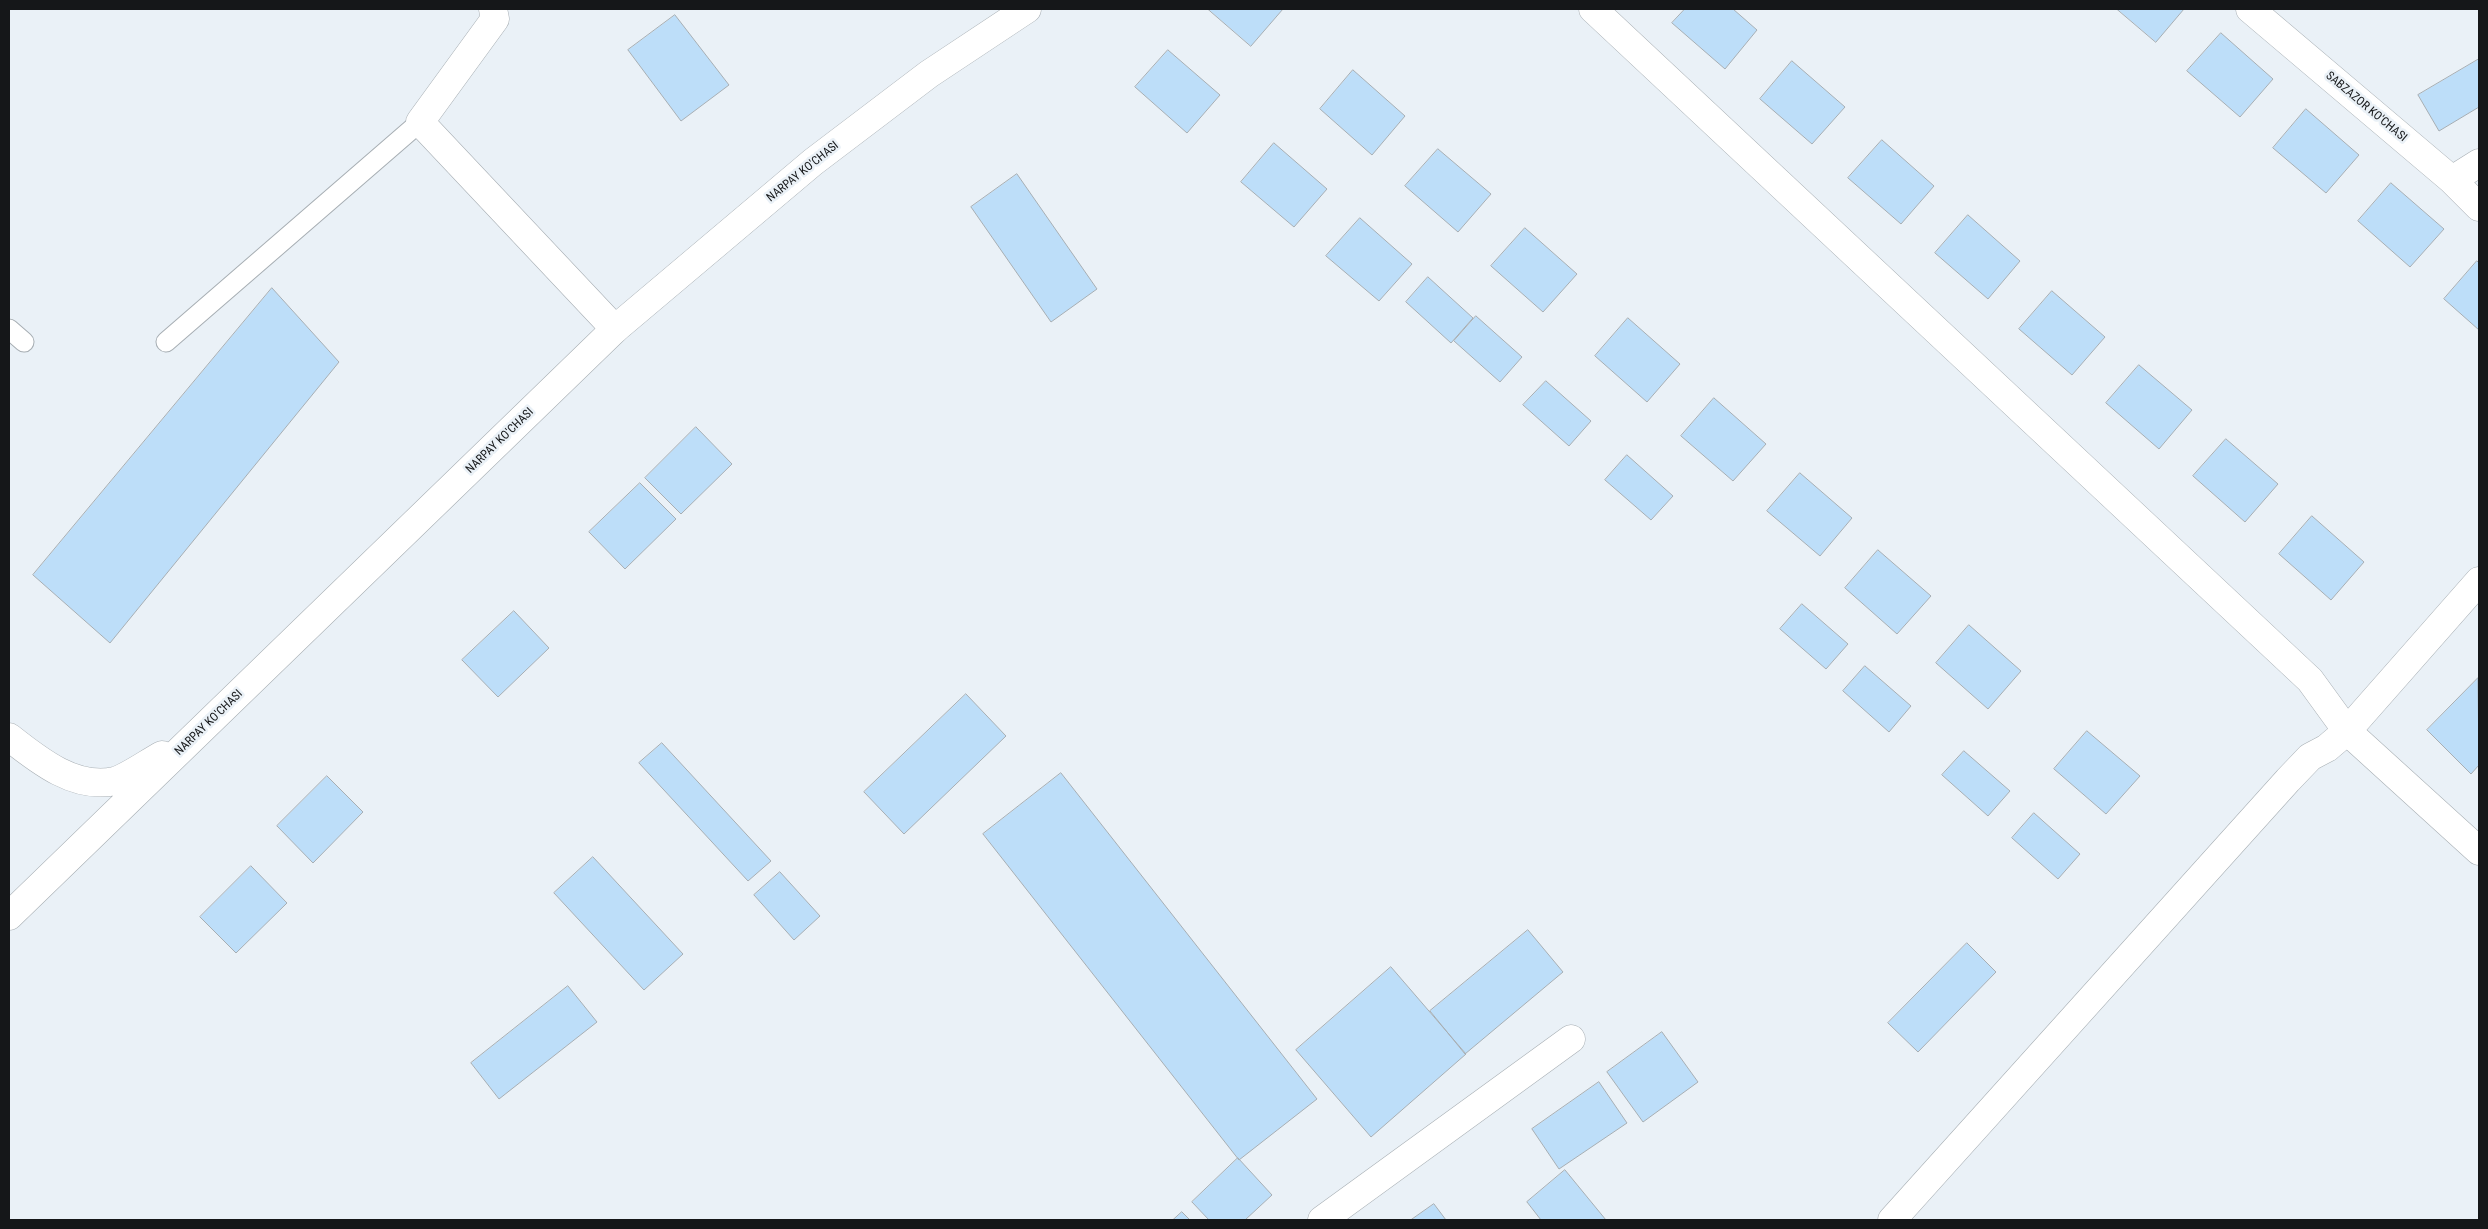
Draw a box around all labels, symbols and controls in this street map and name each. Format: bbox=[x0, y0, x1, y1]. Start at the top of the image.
street label: SABZAZOR KO'CHASI bbox=[2322, 69, 2410, 145]
street label: NARPAY KO'CHASI bbox=[764, 139, 842, 205]
street label: NARPAY KO'CHASI bbox=[463, 405, 537, 477]
street label: NARPAY KO'CHASI bbox=[172, 687, 246, 759]

